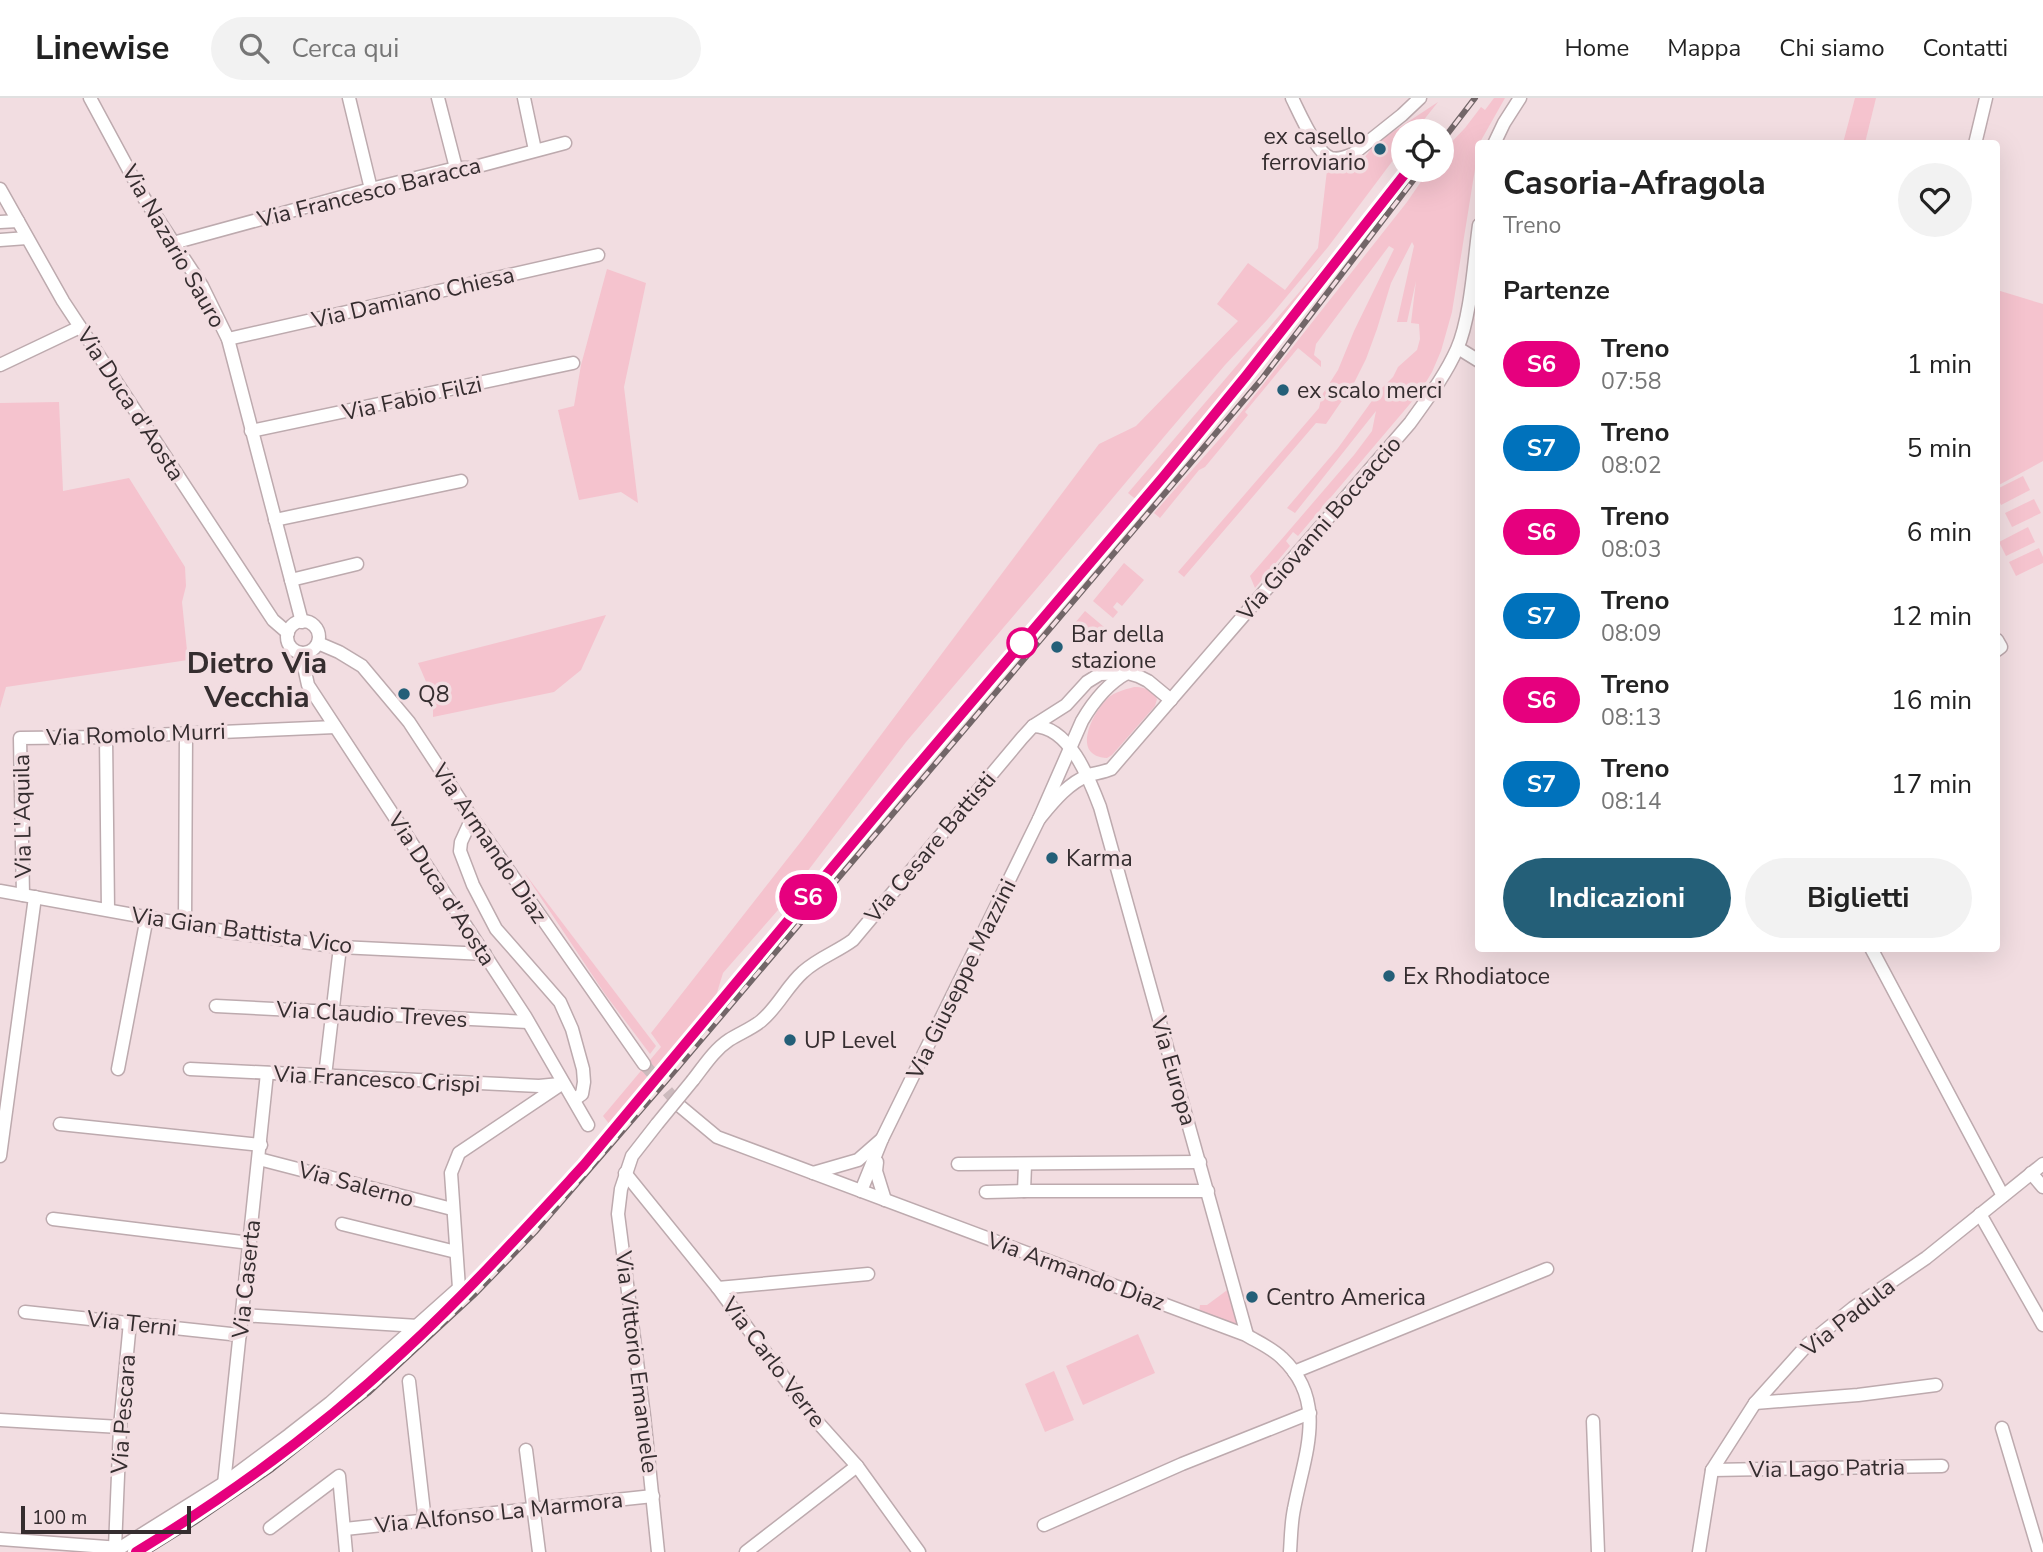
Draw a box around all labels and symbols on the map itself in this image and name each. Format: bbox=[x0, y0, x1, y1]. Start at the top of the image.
place label: ex casello ferroviario bbox=[1262, 121, 1366, 178]
marker: ex casello ferroviario bbox=[1372, 141, 1388, 157]
street label: Via Francesco Baracca bbox=[253, 150, 484, 235]
street label: Via Nazario Sauro bbox=[114, 158, 233, 334]
street label: Via Damiano Chiesa bbox=[308, 259, 517, 336]
street label: Via Duca d'Aosta bbox=[69, 321, 192, 487]
street label: Via Fabio Filzi bbox=[339, 369, 485, 429]
place label: ex scalo merci bbox=[1297, 375, 1442, 406]
marker: ex scalo merci bbox=[1275, 382, 1291, 398]
street label: Via Giovanni Boccaccio bbox=[1230, 429, 1408, 628]
place label: Bar della stazione bbox=[1071, 619, 1164, 676]
unlabelled marker bbox=[1007, 628, 1037, 658]
marker: Bar della stazione bbox=[1049, 639, 1065, 655]
district label: Dietro Via Vecchia bbox=[187, 643, 327, 718]
place label: Q8 bbox=[418, 679, 449, 710]
marker: Q8 bbox=[396, 686, 412, 702]
street label: Via Romolo Murri bbox=[45, 716, 226, 753]
street label: Via L'Aquila bbox=[6, 754, 39, 879]
street label: Via Armando Diaz bbox=[424, 756, 555, 929]
street label: Via Cesare Battisti bbox=[857, 765, 1003, 930]
street label: Via Duca d'Aosta bbox=[380, 806, 503, 972]
place label: Karma bbox=[1066, 843, 1133, 874]
marker: Karma bbox=[1044, 850, 1060, 866]
line badge: S6 bbox=[776, 874, 840, 920]
street label: Via Giuseppe Mazzini bbox=[899, 874, 1023, 1085]
street label: Via Gian Battista Vico bbox=[128, 899, 354, 961]
place label: Ex Rhodiatoce bbox=[1403, 961, 1550, 992]
marker: Ex Rhodiatoce bbox=[1381, 968, 1397, 984]
street label: Via Claudio Treves bbox=[275, 994, 468, 1035]
street label: Via Europa bbox=[1143, 1012, 1204, 1129]
place label: UP Level bbox=[804, 1025, 897, 1056]
marker: UP Level bbox=[782, 1032, 798, 1048]
street label: Via Francesco Crispi bbox=[272, 1059, 481, 1100]
street label: Via Salerno bbox=[294, 1154, 417, 1215]
street label: Via Caserta bbox=[225, 1218, 268, 1341]
street label: Via Armando Diaz bbox=[982, 1225, 1169, 1318]
street label: Via Vittorio Emanuele bbox=[607, 1248, 666, 1475]
street label: Via Padula bbox=[1794, 1271, 1902, 1364]
place label: Centro America bbox=[1266, 1282, 1426, 1313]
marker: Centro America bbox=[1244, 1289, 1260, 1305]
street label: Via Carlo Verre bbox=[714, 1290, 833, 1434]
street label: Via Terni bbox=[84, 1303, 178, 1344]
street label: Via Pescara bbox=[104, 1353, 143, 1476]
street label: Via Lago Patria bbox=[1748, 1452, 1905, 1485]
street label: Via Alfonso La Marmora bbox=[373, 1484, 625, 1541]
scale bar bbox=[21, 1503, 191, 1535]

